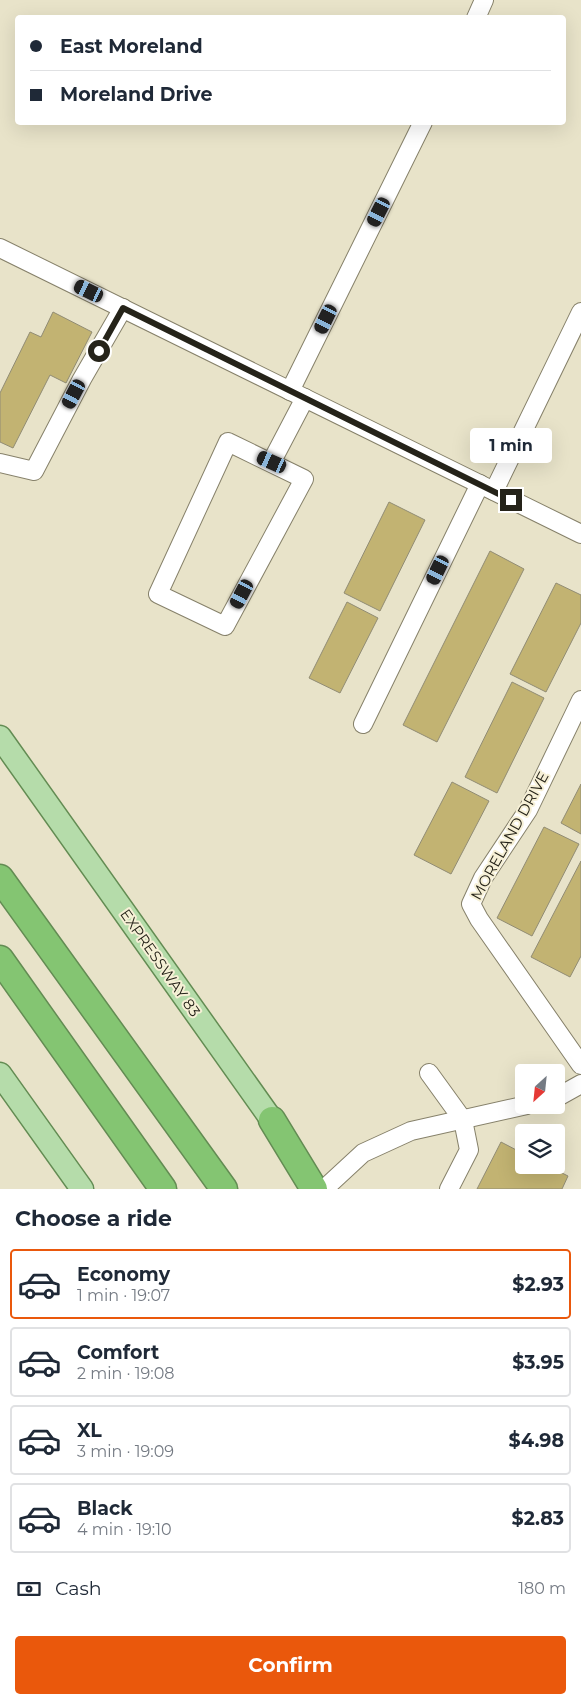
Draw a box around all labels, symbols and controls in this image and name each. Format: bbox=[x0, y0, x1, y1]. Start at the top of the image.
text: East Moreland bbox=[60, 35, 203, 58]
text: Moreland Drive bbox=[60, 83, 212, 106]
car bbox=[365, 195, 392, 229]
car bbox=[72, 278, 105, 304]
car bbox=[312, 302, 339, 336]
route start bbox=[88, 340, 110, 362]
car bbox=[60, 377, 87, 411]
callout: 1 min bbox=[470, 428, 552, 462]
text: 1 min bbox=[489, 436, 533, 455]
car bbox=[255, 449, 288, 475]
route end bbox=[500, 489, 522, 511]
car bbox=[424, 553, 451, 587]
car bbox=[228, 577, 255, 611]
street label: MORELAND DRIVE bbox=[466, 768, 553, 903]
street label: EXPRESSWAY 83 bbox=[116, 905, 205, 1020]
north arrow bbox=[515, 1064, 565, 1114]
map controls bbox=[515, 1064, 565, 1174]
button: layers bbox=[515, 1124, 565, 1174]
text: Choose a ride bbox=[15, 1205, 172, 1232]
icon: car bbox=[17, 1262, 62, 1307]
text: Economy bbox=[77, 1263, 170, 1286]
text: $2.93 bbox=[512, 1273, 564, 1296]
text: 1 min · 19:07 bbox=[77, 1286, 170, 1305]
icon: car bbox=[17, 1340, 62, 1385]
text: Comfort bbox=[77, 1341, 159, 1364]
text: $3.95 bbox=[512, 1351, 564, 1374]
text: 2 min · 19:08 bbox=[77, 1364, 175, 1383]
icon: car bbox=[17, 1418, 62, 1463]
text: XL bbox=[77, 1419, 102, 1442]
text: $4.98 bbox=[509, 1429, 564, 1452]
text: 3 min · 19:09 bbox=[77, 1442, 174, 1461]
icon: car bbox=[17, 1496, 62, 1541]
text: Black bbox=[77, 1497, 133, 1520]
text: $2.83 bbox=[512, 1507, 564, 1530]
text: 4 min · 19:10 bbox=[77, 1520, 172, 1539]
icon: cash bbox=[15, 1575, 43, 1603]
text: Cash bbox=[55, 1577, 102, 1600]
text: 180 m bbox=[518, 1579, 566, 1598]
button: Confirm bbox=[15, 1636, 566, 1694]

